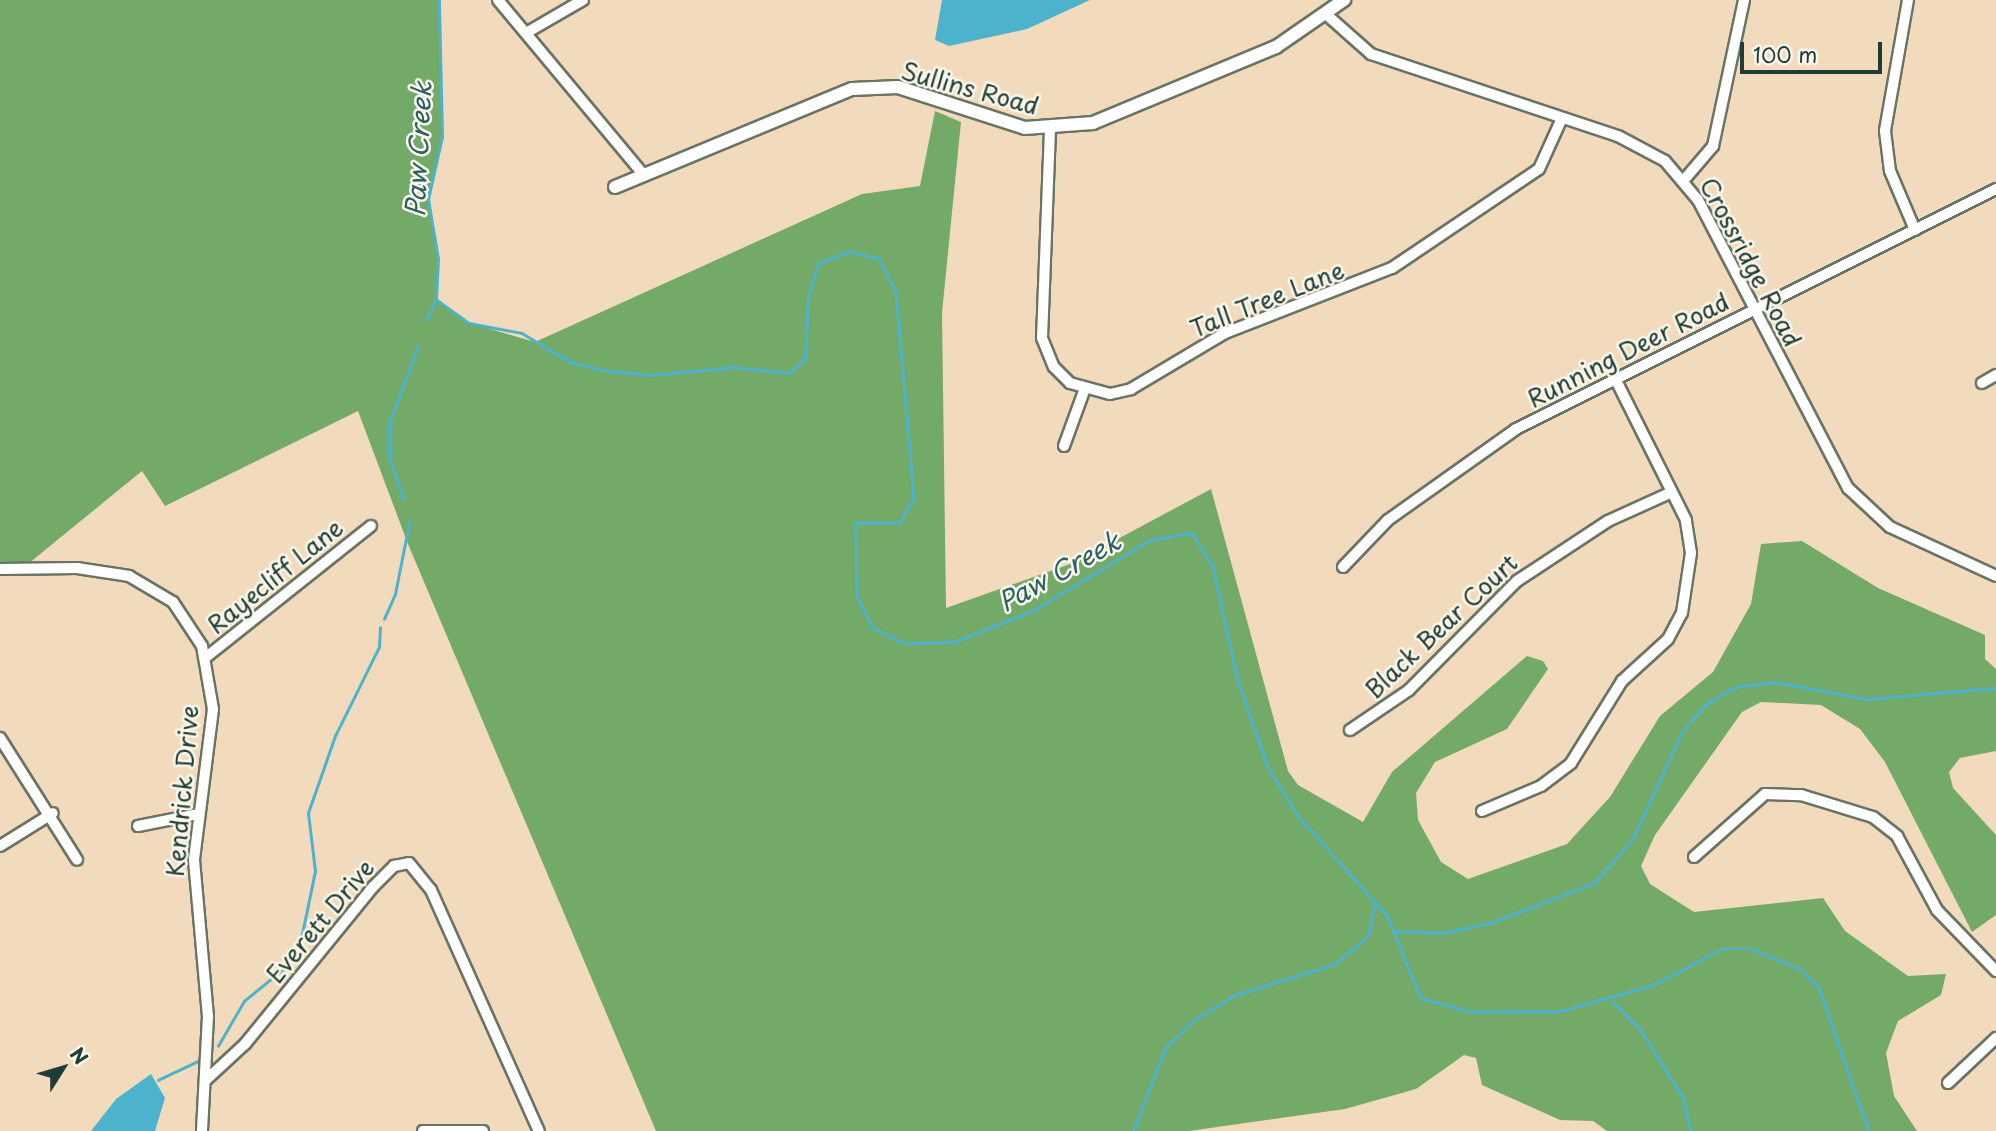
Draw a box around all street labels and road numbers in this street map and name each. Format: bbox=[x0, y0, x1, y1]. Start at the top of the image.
street label: Sullins Road bbox=[898, 56, 1042, 120]
street label: Crossridge Road bbox=[1694, 173, 1808, 351]
street label: Tall Tree Lane bbox=[1185, 255, 1349, 343]
street label: Running Deer Road bbox=[1521, 286, 1735, 414]
street label: Rayecliff Lane bbox=[201, 513, 349, 639]
street label: Black Bear Court bbox=[1358, 547, 1524, 705]
street label: Kendrick Drive bbox=[160, 705, 204, 877]
street label: Everett Drive bbox=[260, 853, 380, 989]

